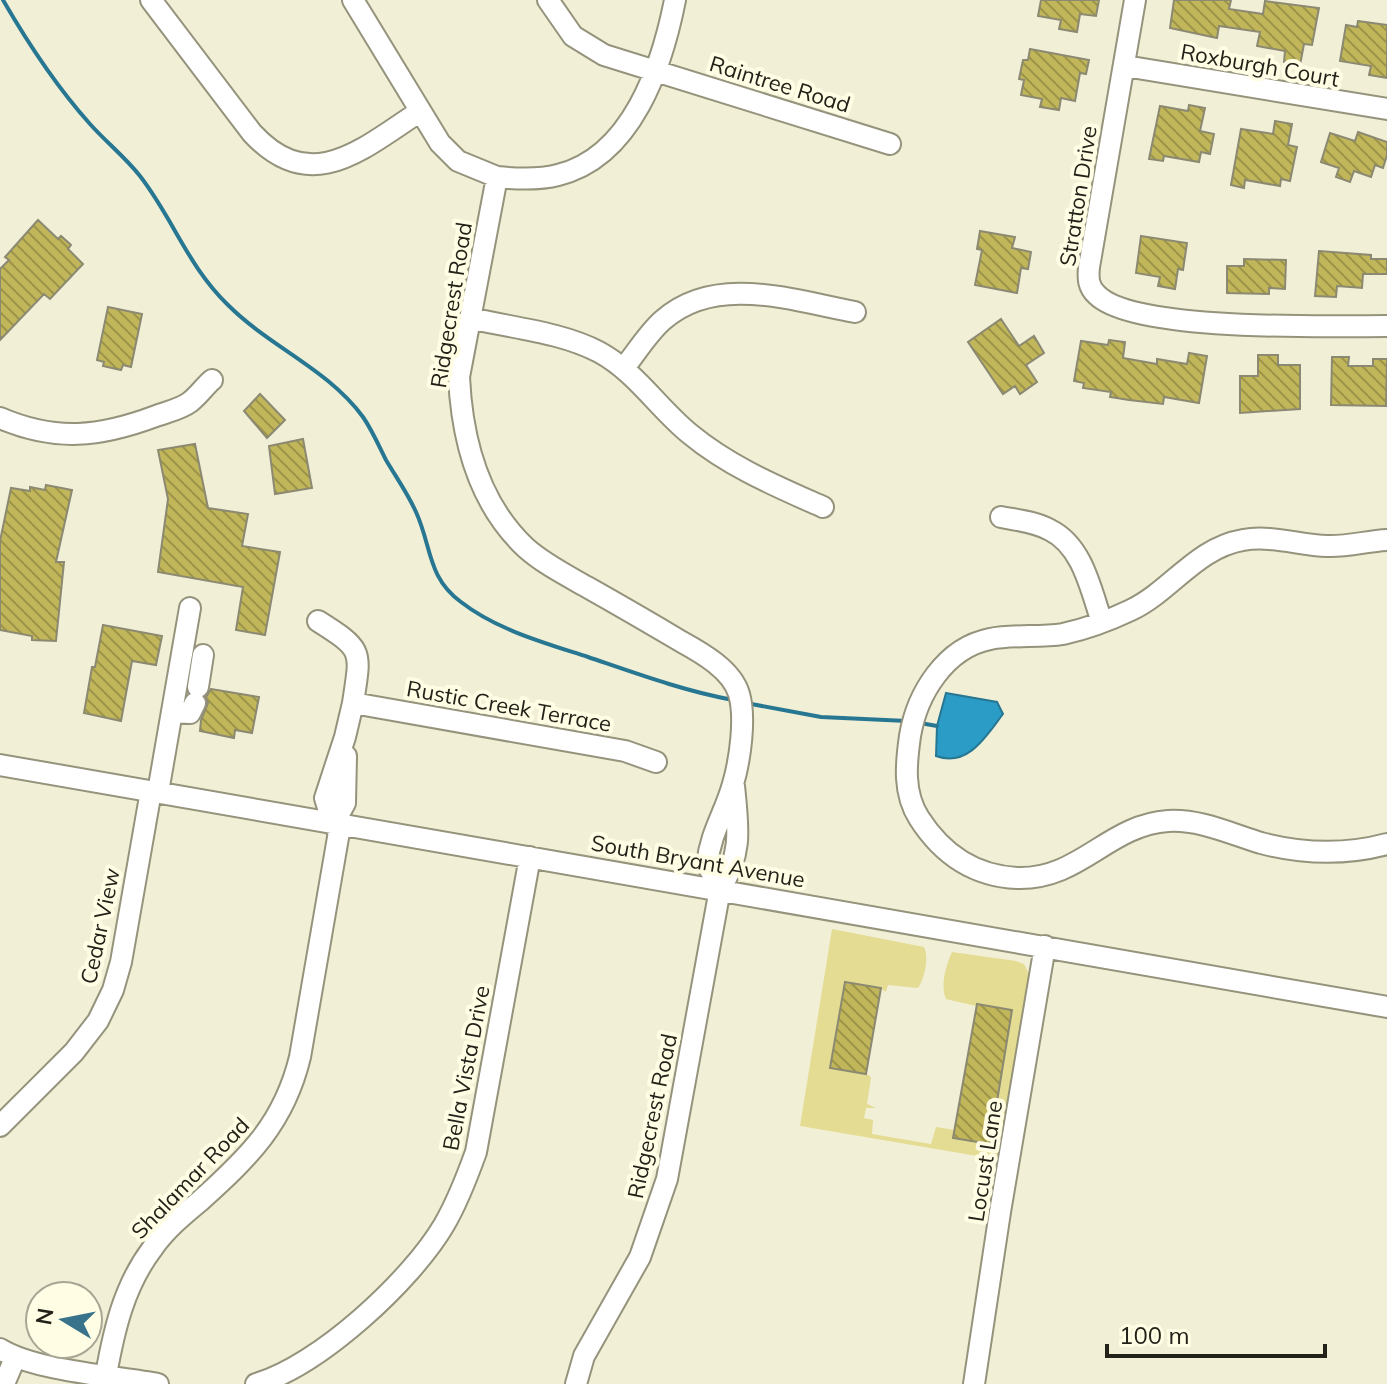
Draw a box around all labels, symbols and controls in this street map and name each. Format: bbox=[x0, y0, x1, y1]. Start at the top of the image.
street label: Roxburgh Court bbox=[1179, 37, 1342, 93]
street label: Raintree Road bbox=[706, 49, 854, 119]
street label: Stratton Drive bbox=[1053, 124, 1103, 268]
street label: Ridgecrest Road bbox=[424, 220, 478, 390]
street label: Rustic Creek Terrace bbox=[404, 674, 614, 738]
street label: South Bryant Avenue bbox=[589, 828, 807, 894]
street label: Cedar View bbox=[74, 865, 126, 987]
street label: Bella Vista Drive bbox=[436, 983, 496, 1153]
street label: Ridgecrest Road bbox=[621, 1031, 683, 1201]
street label: Locust Lane bbox=[962, 1098, 1008, 1224]
street label: Shalamar Road bbox=[125, 1111, 255, 1245]
north arrow bbox=[24, 1280, 104, 1360]
text: N bbox=[29, 1306, 60, 1327]
scale bar bbox=[1107, 1308, 1325, 1358]
text: 100 m bbox=[1119, 1320, 1190, 1350]

